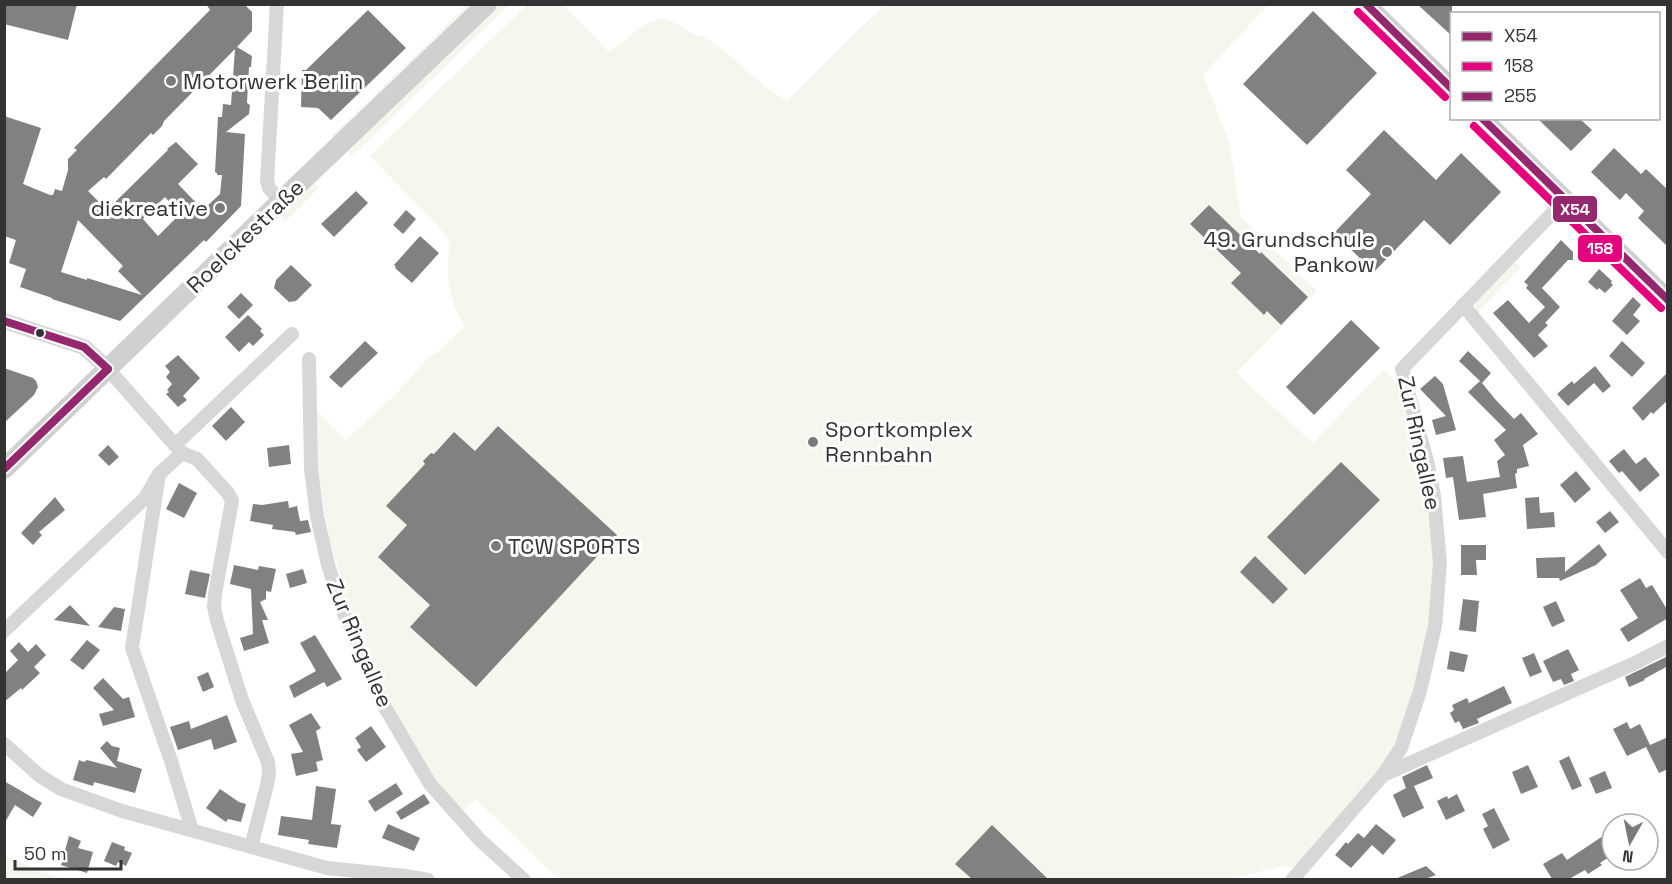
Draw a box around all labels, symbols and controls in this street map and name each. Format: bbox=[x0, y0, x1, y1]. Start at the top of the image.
legend bbox=[1450, 12, 1660, 120]
text: X54 bbox=[1504, 24, 1538, 47]
text: 158 bbox=[1504, 54, 1534, 77]
place label: Motorwerk Berlin bbox=[183, 67, 363, 95]
marker: Motorwerk Berlin bbox=[164, 74, 178, 88]
text: 255 bbox=[1504, 84, 1536, 107]
street label: Roelckestraße bbox=[181, 173, 309, 299]
place label: diekreative bbox=[91, 194, 208, 222]
line badge: X54 bbox=[1552, 195, 1598, 223]
text: X54 bbox=[1560, 199, 1590, 220]
marker: diekreative bbox=[213, 201, 227, 215]
place label: 49. Grundschule Pankow bbox=[1204, 225, 1375, 278]
line badge: 158 bbox=[1577, 234, 1623, 263]
text: 158 bbox=[1587, 238, 1614, 259]
marker: 49. Grundschule Pankow bbox=[1380, 245, 1394, 259]
unlabelled marker bbox=[34, 327, 46, 339]
street label: Zur Ringallee bbox=[1392, 373, 1448, 513]
place label: Sportkomplex Rennbahn bbox=[825, 415, 973, 468]
marker: Sportkomplex Rennbahn bbox=[806, 435, 820, 449]
place label: TCW SPORTS bbox=[508, 532, 640, 560]
marker: TCW SPORTS bbox=[489, 539, 503, 553]
street label: Zur Ringallee bbox=[320, 575, 400, 711]
north arrow bbox=[1600, 812, 1660, 872]
scale bar bbox=[15, 833, 122, 871]
text: 50 m bbox=[24, 842, 66, 865]
text: N bbox=[1621, 845, 1635, 868]

